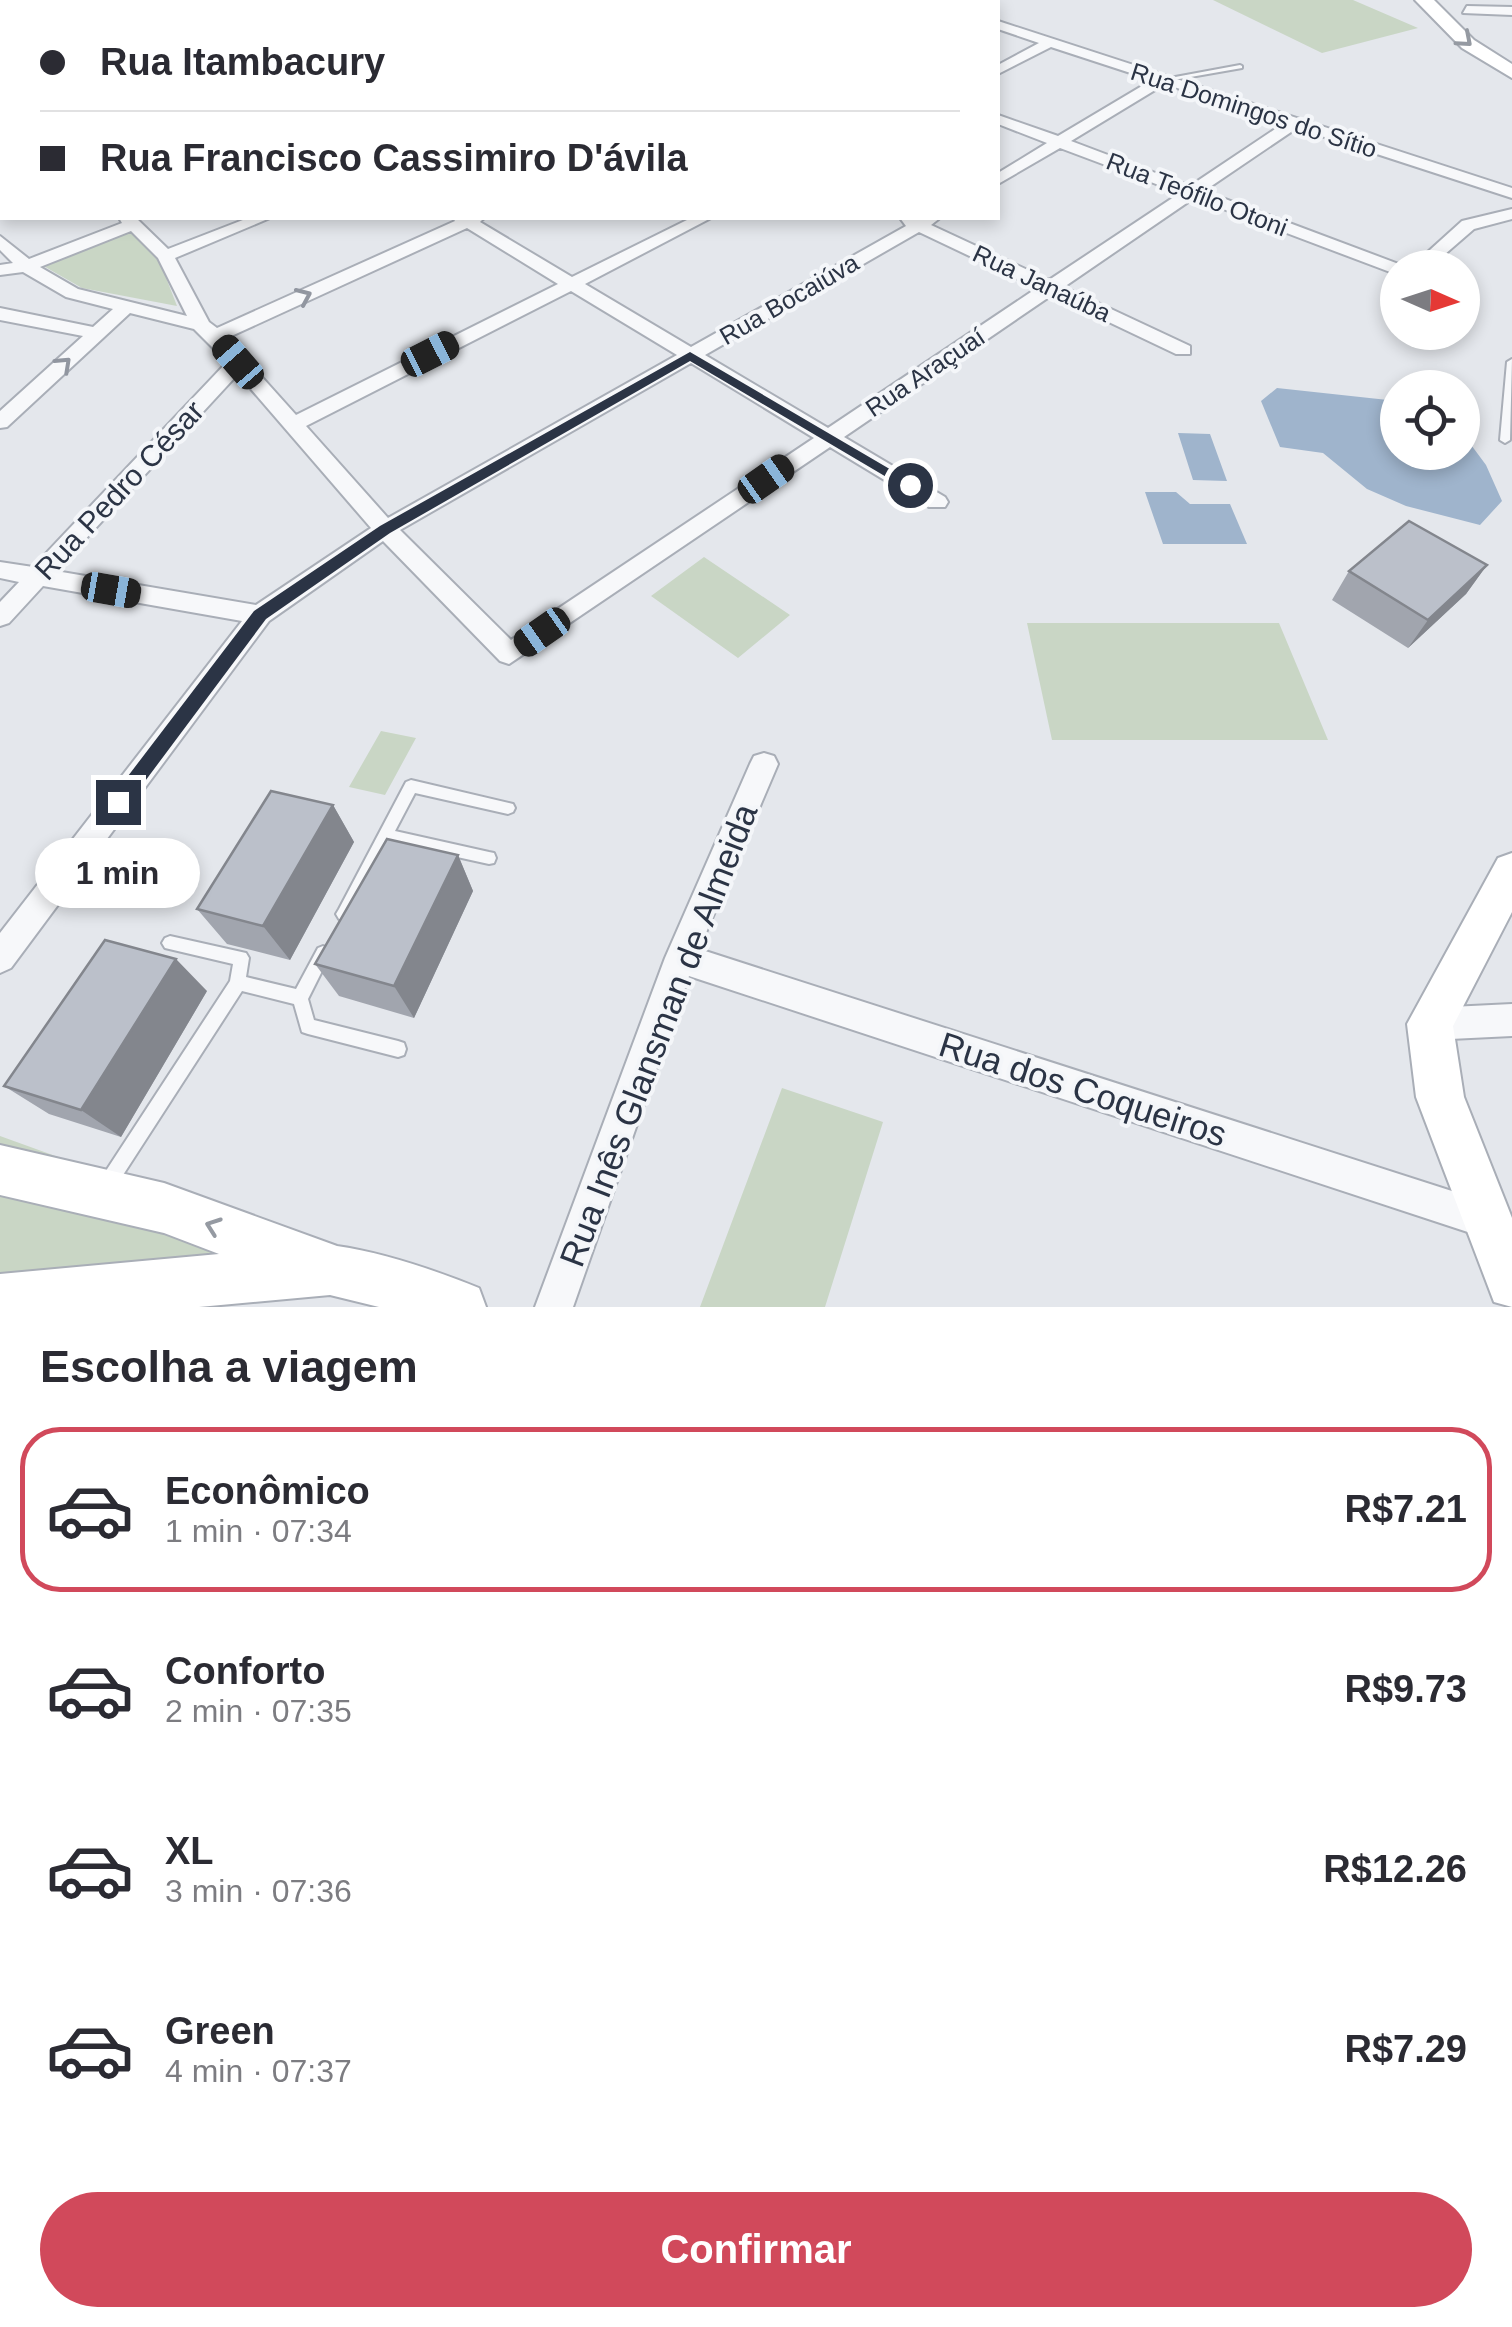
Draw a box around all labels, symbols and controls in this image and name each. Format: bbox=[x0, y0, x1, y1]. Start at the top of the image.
one-way arrow bbox=[1453, 28, 1472, 46]
text: Rua Itambacury bbox=[100, 41, 385, 83]
street label: Rua Domingos do Sítio bbox=[1127, 57, 1381, 163]
text: Rua Francisco Cassimiro D'ávila bbox=[100, 137, 688, 179]
street label: Rua Teófilo Otoni bbox=[1103, 147, 1291, 241]
street label: Rua Janaúba bbox=[969, 239, 1115, 327]
street label: Rua Bocaiúva bbox=[715, 248, 863, 350]
north arrow bbox=[1380, 250, 1480, 350]
map controls bbox=[1380, 250, 1480, 470]
one-way arrow bbox=[294, 288, 312, 308]
street label: Rua Araçuaí bbox=[860, 322, 990, 422]
car bbox=[396, 327, 464, 381]
car bbox=[207, 330, 269, 394]
one-way arrow bbox=[52, 358, 70, 376]
button: locate bbox=[1380, 370, 1480, 470]
street label: Rua Pedro César bbox=[28, 394, 210, 586]
car bbox=[733, 450, 799, 508]
route start bbox=[888, 463, 933, 508]
car bbox=[79, 570, 143, 610]
car bbox=[509, 603, 575, 661]
route end bbox=[96, 780, 141, 825]
street label: Rua Inês Glansman de Almeida bbox=[552, 798, 765, 1272]
callout: 1 min bbox=[36, 837, 200, 907]
text: 1 min bbox=[76, 855, 159, 891]
street label: Rua dos Coqueiros bbox=[934, 1024, 1232, 1154]
one-way arrow bbox=[205, 1218, 223, 1238]
text: Escolha a viagem bbox=[40, 1341, 418, 1392]
icon: car bbox=[45, 1465, 135, 1555]
text: Econômico bbox=[165, 1470, 370, 1512]
text: R$7.21 bbox=[1344, 1488, 1467, 1530]
text: 1 min · 07:34 bbox=[165, 1513, 352, 1549]
icon: car bbox=[45, 1645, 135, 1735]
text: Conforto bbox=[165, 1650, 325, 1692]
text: R$9.73 bbox=[1344, 1668, 1467, 1710]
text: 2 min · 07:35 bbox=[165, 1693, 352, 1729]
icon: car bbox=[45, 1825, 135, 1915]
text: XL bbox=[165, 1830, 214, 1872]
text: R$12.26 bbox=[1323, 1848, 1467, 1890]
text: 3 min · 07:36 bbox=[165, 1873, 352, 1909]
icon: car bbox=[45, 2005, 135, 2095]
text: Green bbox=[165, 2010, 275, 2052]
text: R$7.29 bbox=[1344, 2028, 1467, 2070]
text: 4 min · 07:37 bbox=[165, 2053, 352, 2089]
button: Confirmar bbox=[40, 2192, 1472, 2307]

